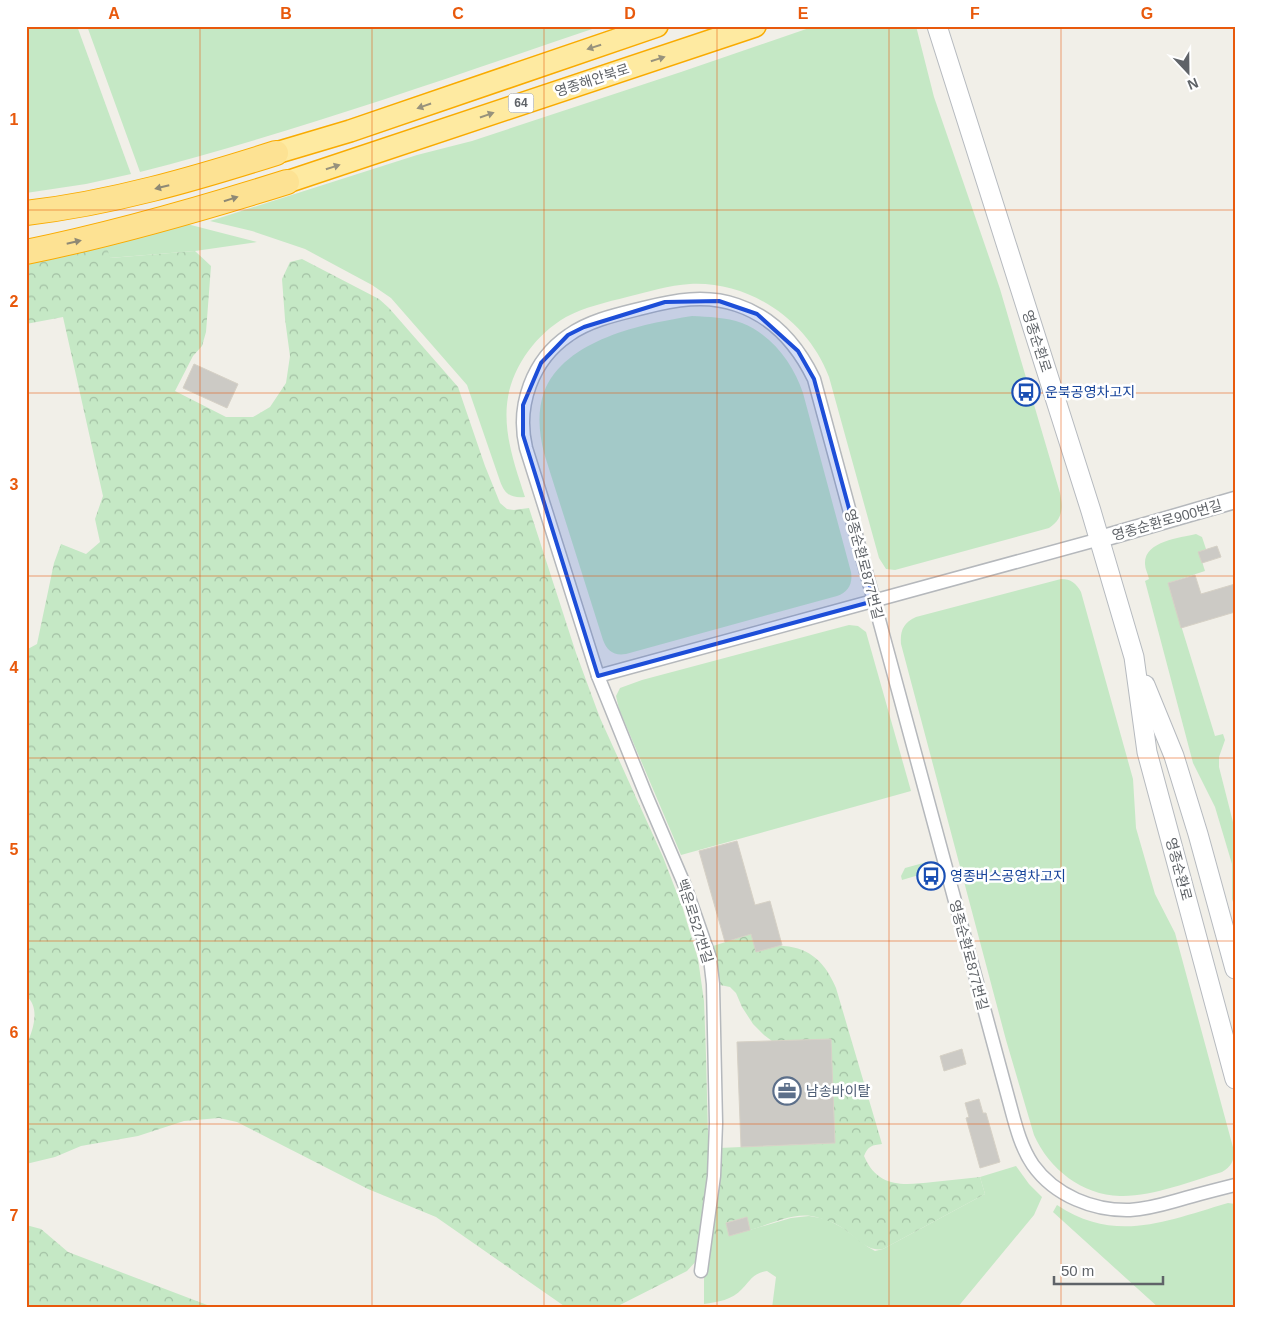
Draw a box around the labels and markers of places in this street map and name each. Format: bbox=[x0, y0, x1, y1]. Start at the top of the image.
bus stop icon: 운북공영차고지 bbox=[1011, 377, 1041, 407]
place label: 운북공영차고지 bbox=[1045, 384, 1135, 400]
bus stop icon: 영종버스공영차고지 bbox=[916, 861, 946, 891]
place label: 영종버스공영차고지 bbox=[950, 868, 1066, 884]
office icon: 남송바이탈 bbox=[772, 1076, 802, 1106]
place label: 남송바이탈 bbox=[806, 1083, 871, 1099]

